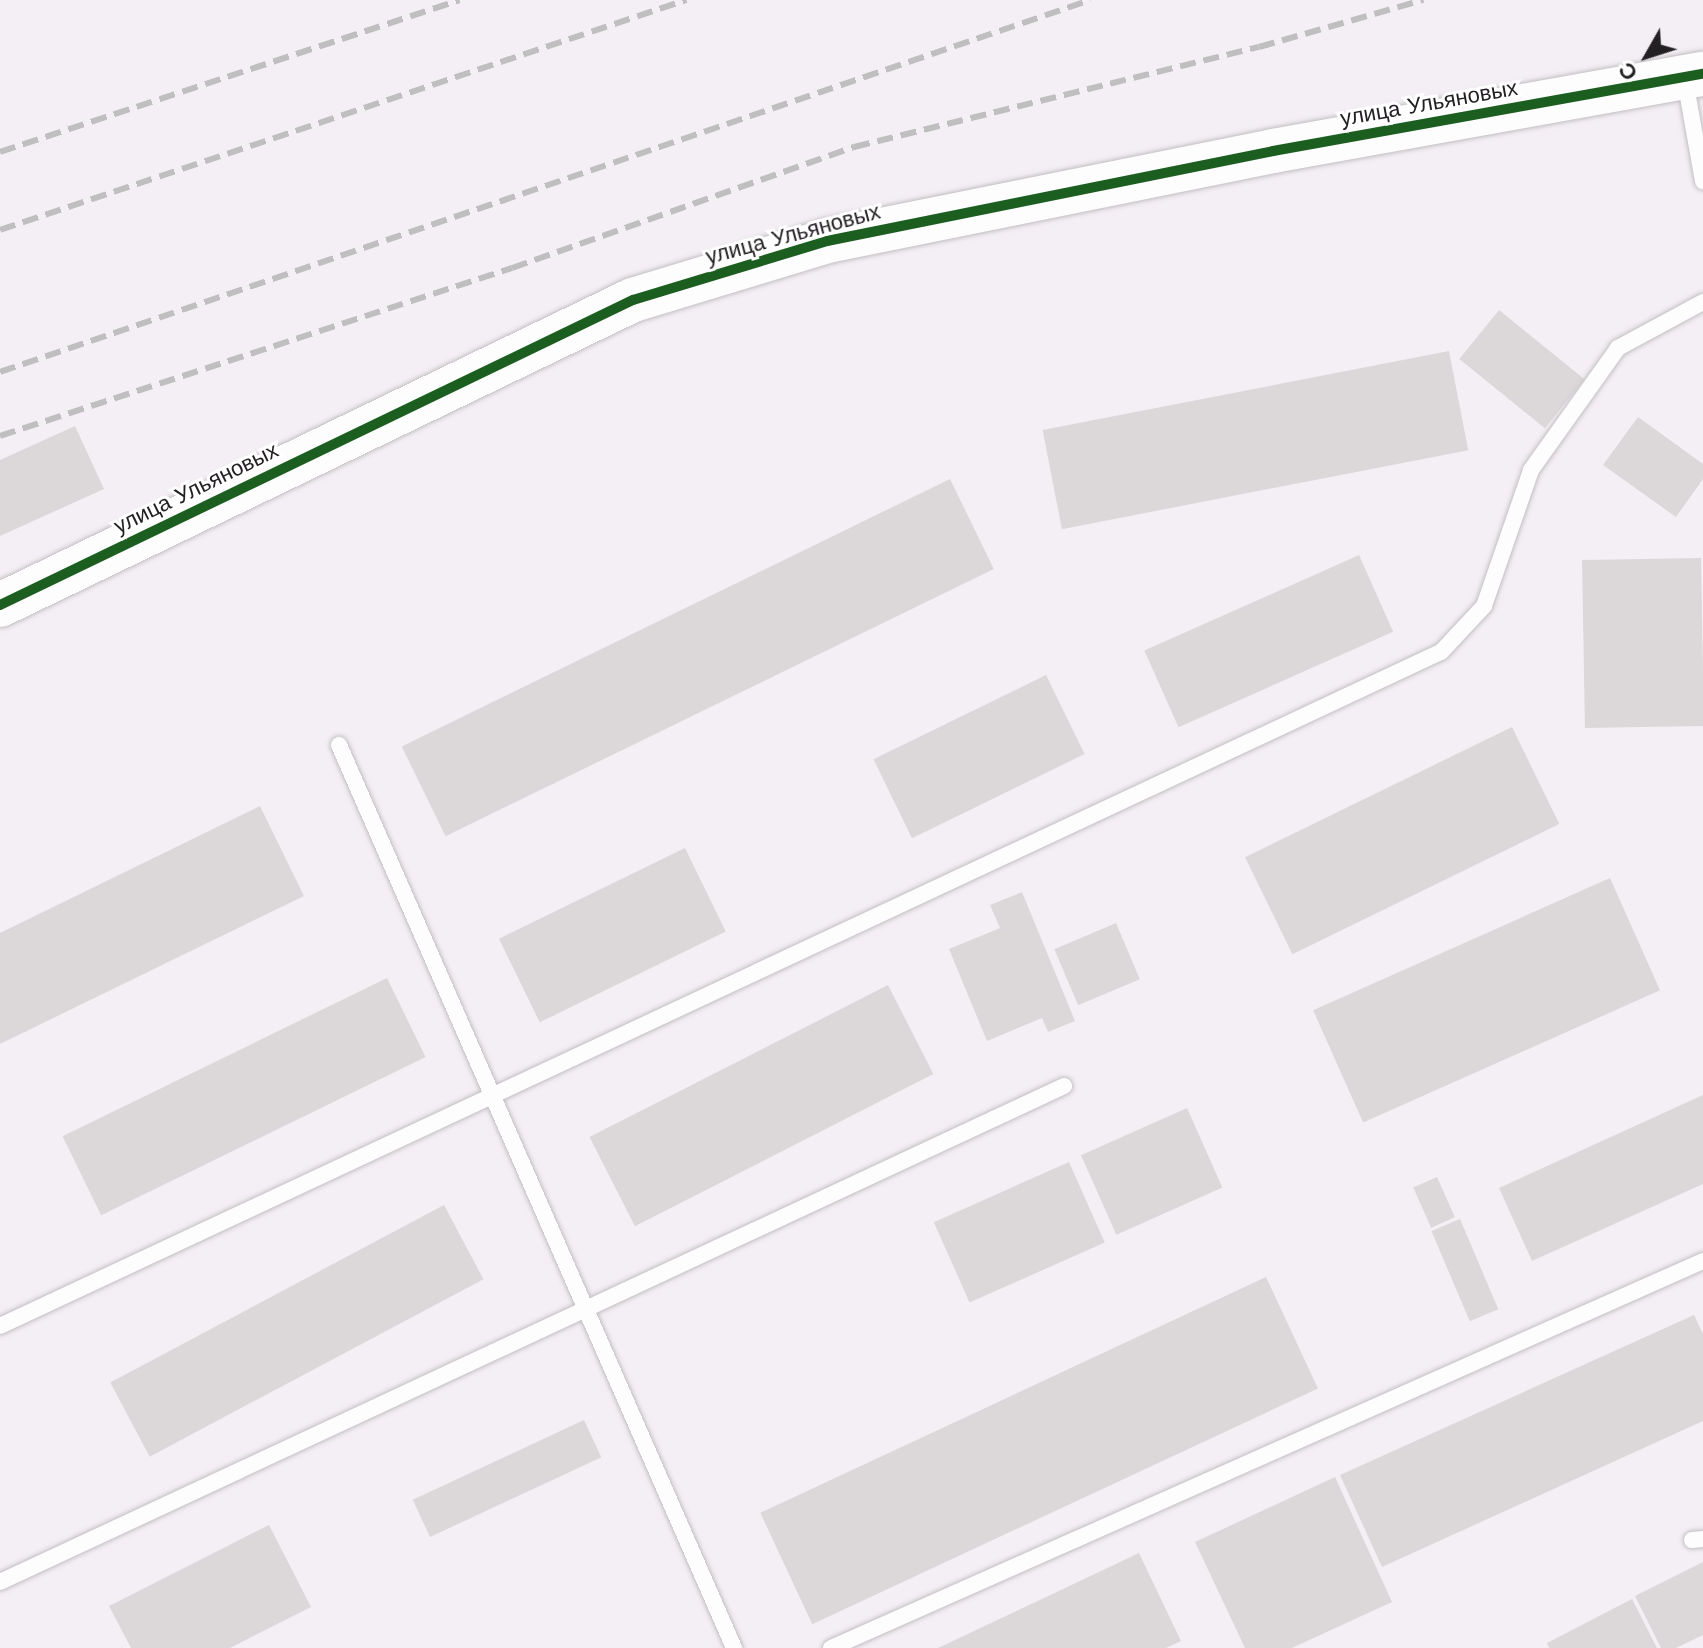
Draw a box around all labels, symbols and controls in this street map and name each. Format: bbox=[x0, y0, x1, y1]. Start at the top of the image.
north arrow bbox=[1607, 16, 1687, 96]
text: С bbox=[1613, 57, 1643, 85]
street label: улица Ульяновых bbox=[1338, 74, 1520, 132]
street label: улица Ульяновых bbox=[703, 198, 883, 270]
street label: улица Ульяновых bbox=[110, 437, 282, 539]

